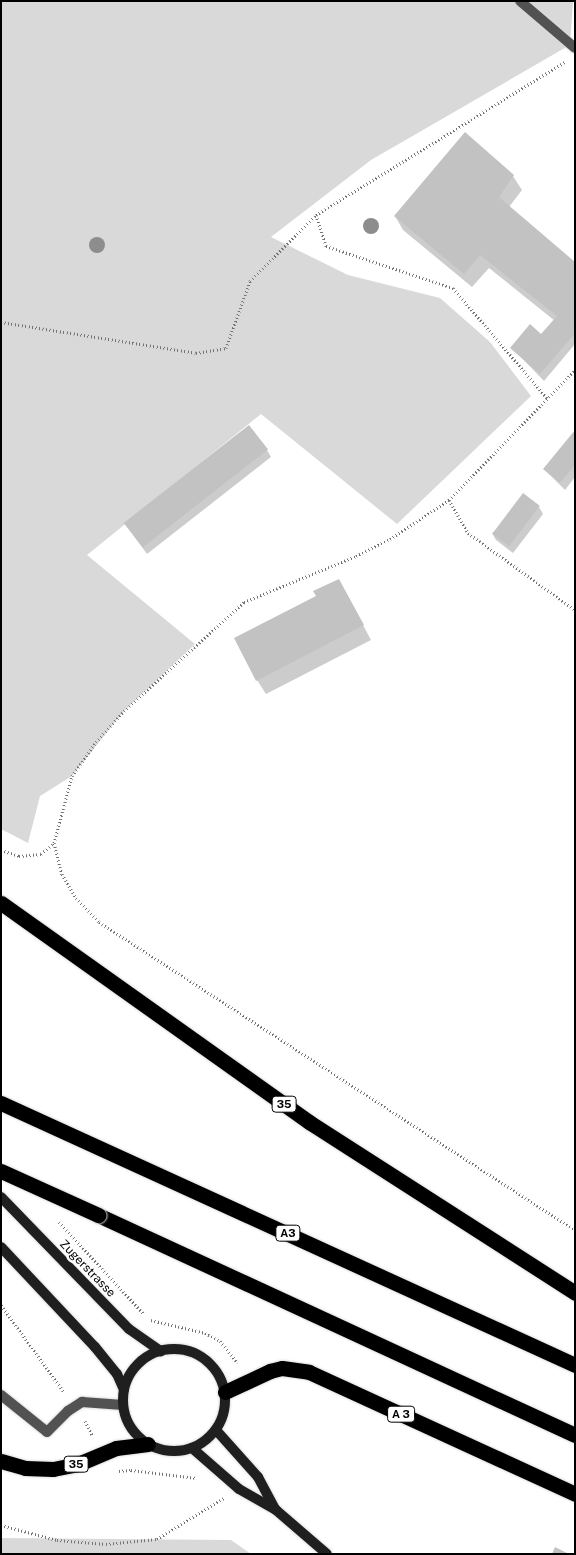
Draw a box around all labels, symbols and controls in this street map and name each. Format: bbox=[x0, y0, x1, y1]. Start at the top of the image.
road number: 35 bbox=[272, 1096, 296, 1112]
road number: A3 bbox=[274, 1224, 302, 1242]
street label: Zugerstrasse bbox=[56, 1237, 118, 1301]
road number: A 3 bbox=[386, 1406, 416, 1422]
road number: 35 bbox=[64, 1456, 88, 1472]

